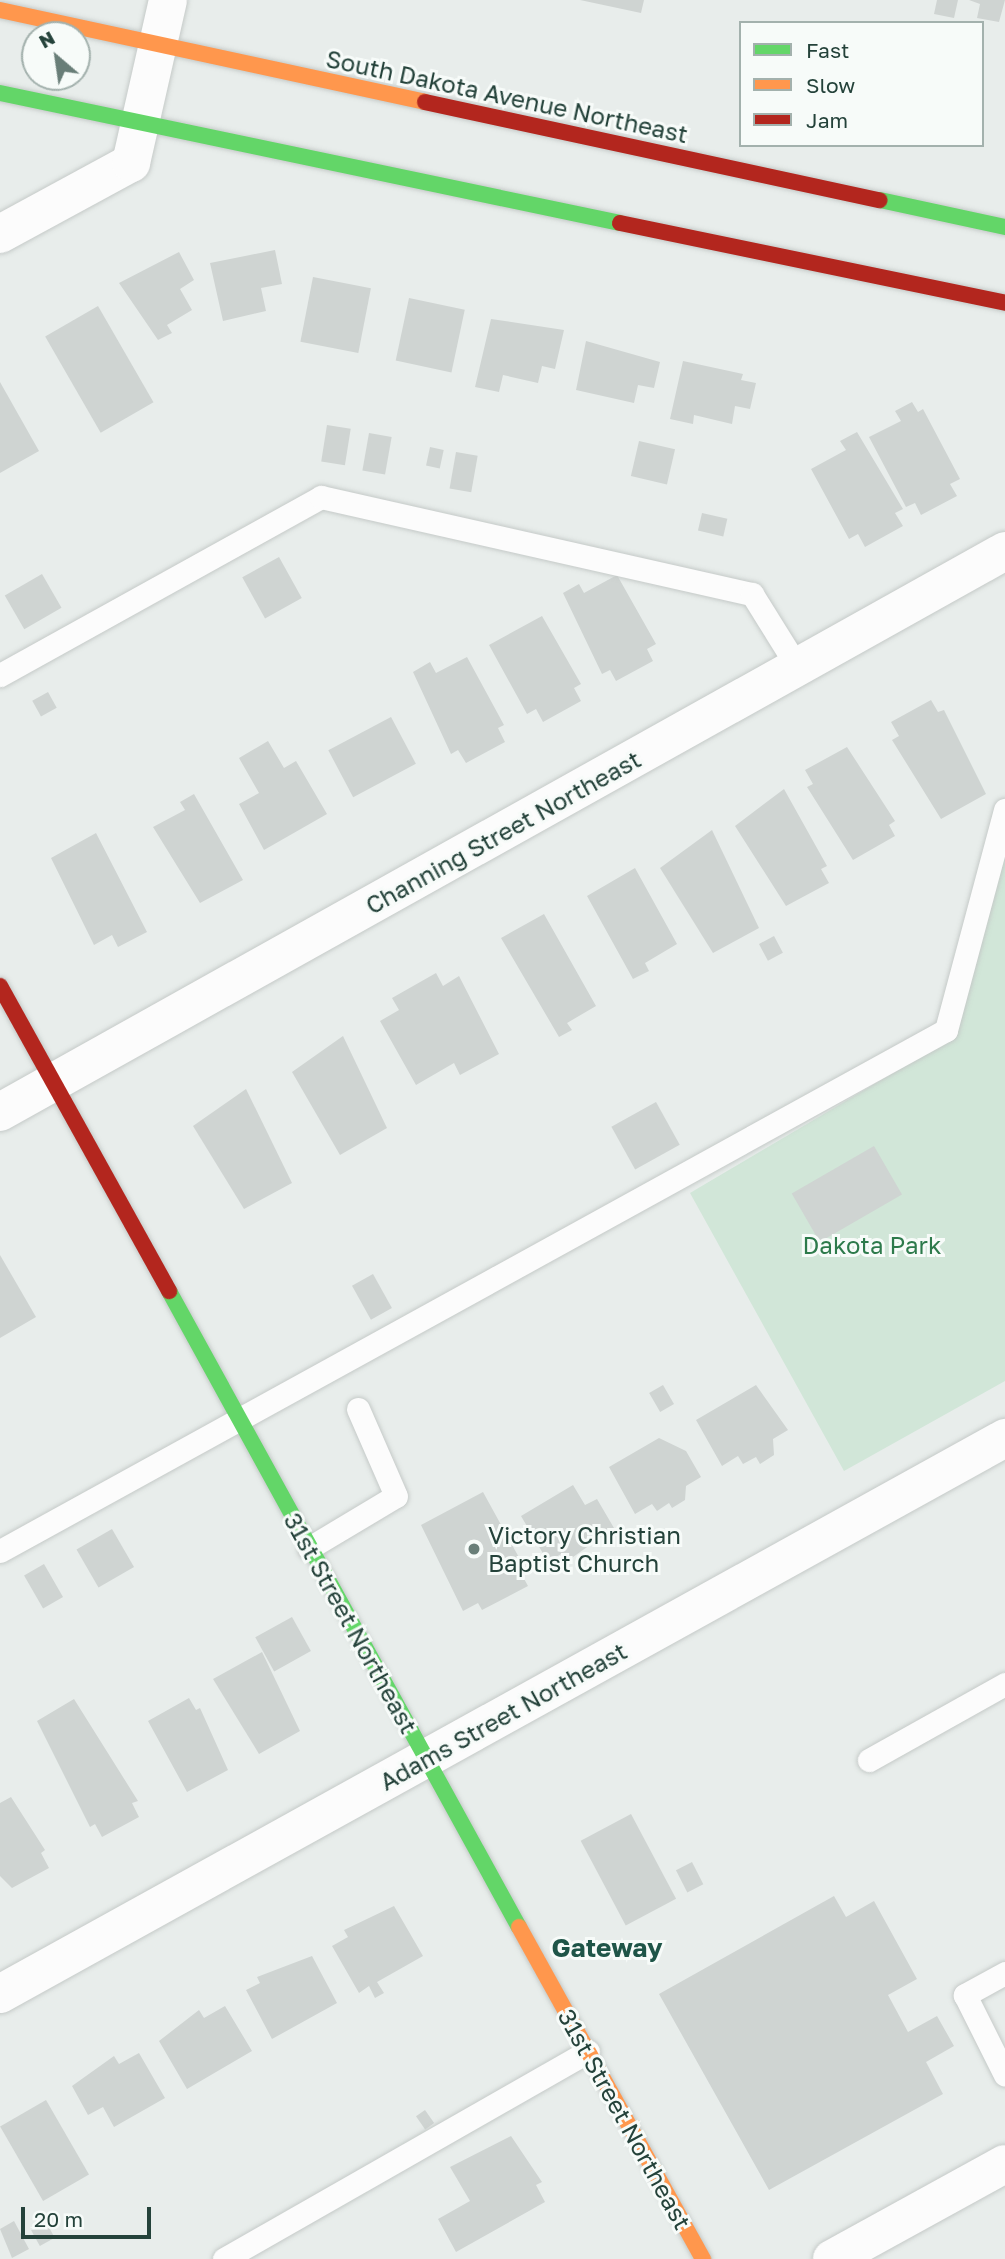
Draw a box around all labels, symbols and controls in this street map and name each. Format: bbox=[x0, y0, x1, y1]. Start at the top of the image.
north arrow bbox=[21, 21, 91, 91]
legend bbox=[739, 21, 984, 147]
text: N bbox=[35, 25, 58, 53]
text: Fast bbox=[806, 37, 849, 63]
street label: South Dakota Avenue Northeast bbox=[324, 44, 690, 148]
text: Slow bbox=[806, 72, 855, 98]
text: Jam bbox=[806, 107, 848, 133]
street label: Channing Street Northeast bbox=[361, 744, 645, 920]
park label: Dakota Park bbox=[803, 1231, 941, 1259]
street label: 31st Street Northeast bbox=[278, 1508, 424, 1738]
place label: Victory Christian Baptist Church bbox=[488, 1521, 681, 1577]
marker: Victory Christian Baptist Church bbox=[466, 1541, 482, 1557]
street label: Adams Street Northeast bbox=[375, 1636, 631, 1796]
district label: Gateway bbox=[551, 1932, 663, 1964]
street label: 31st Street Northeast bbox=[552, 2004, 698, 2234]
scale bar bbox=[24, 2192, 154, 2236]
text: 20 m bbox=[34, 2206, 83, 2232]

